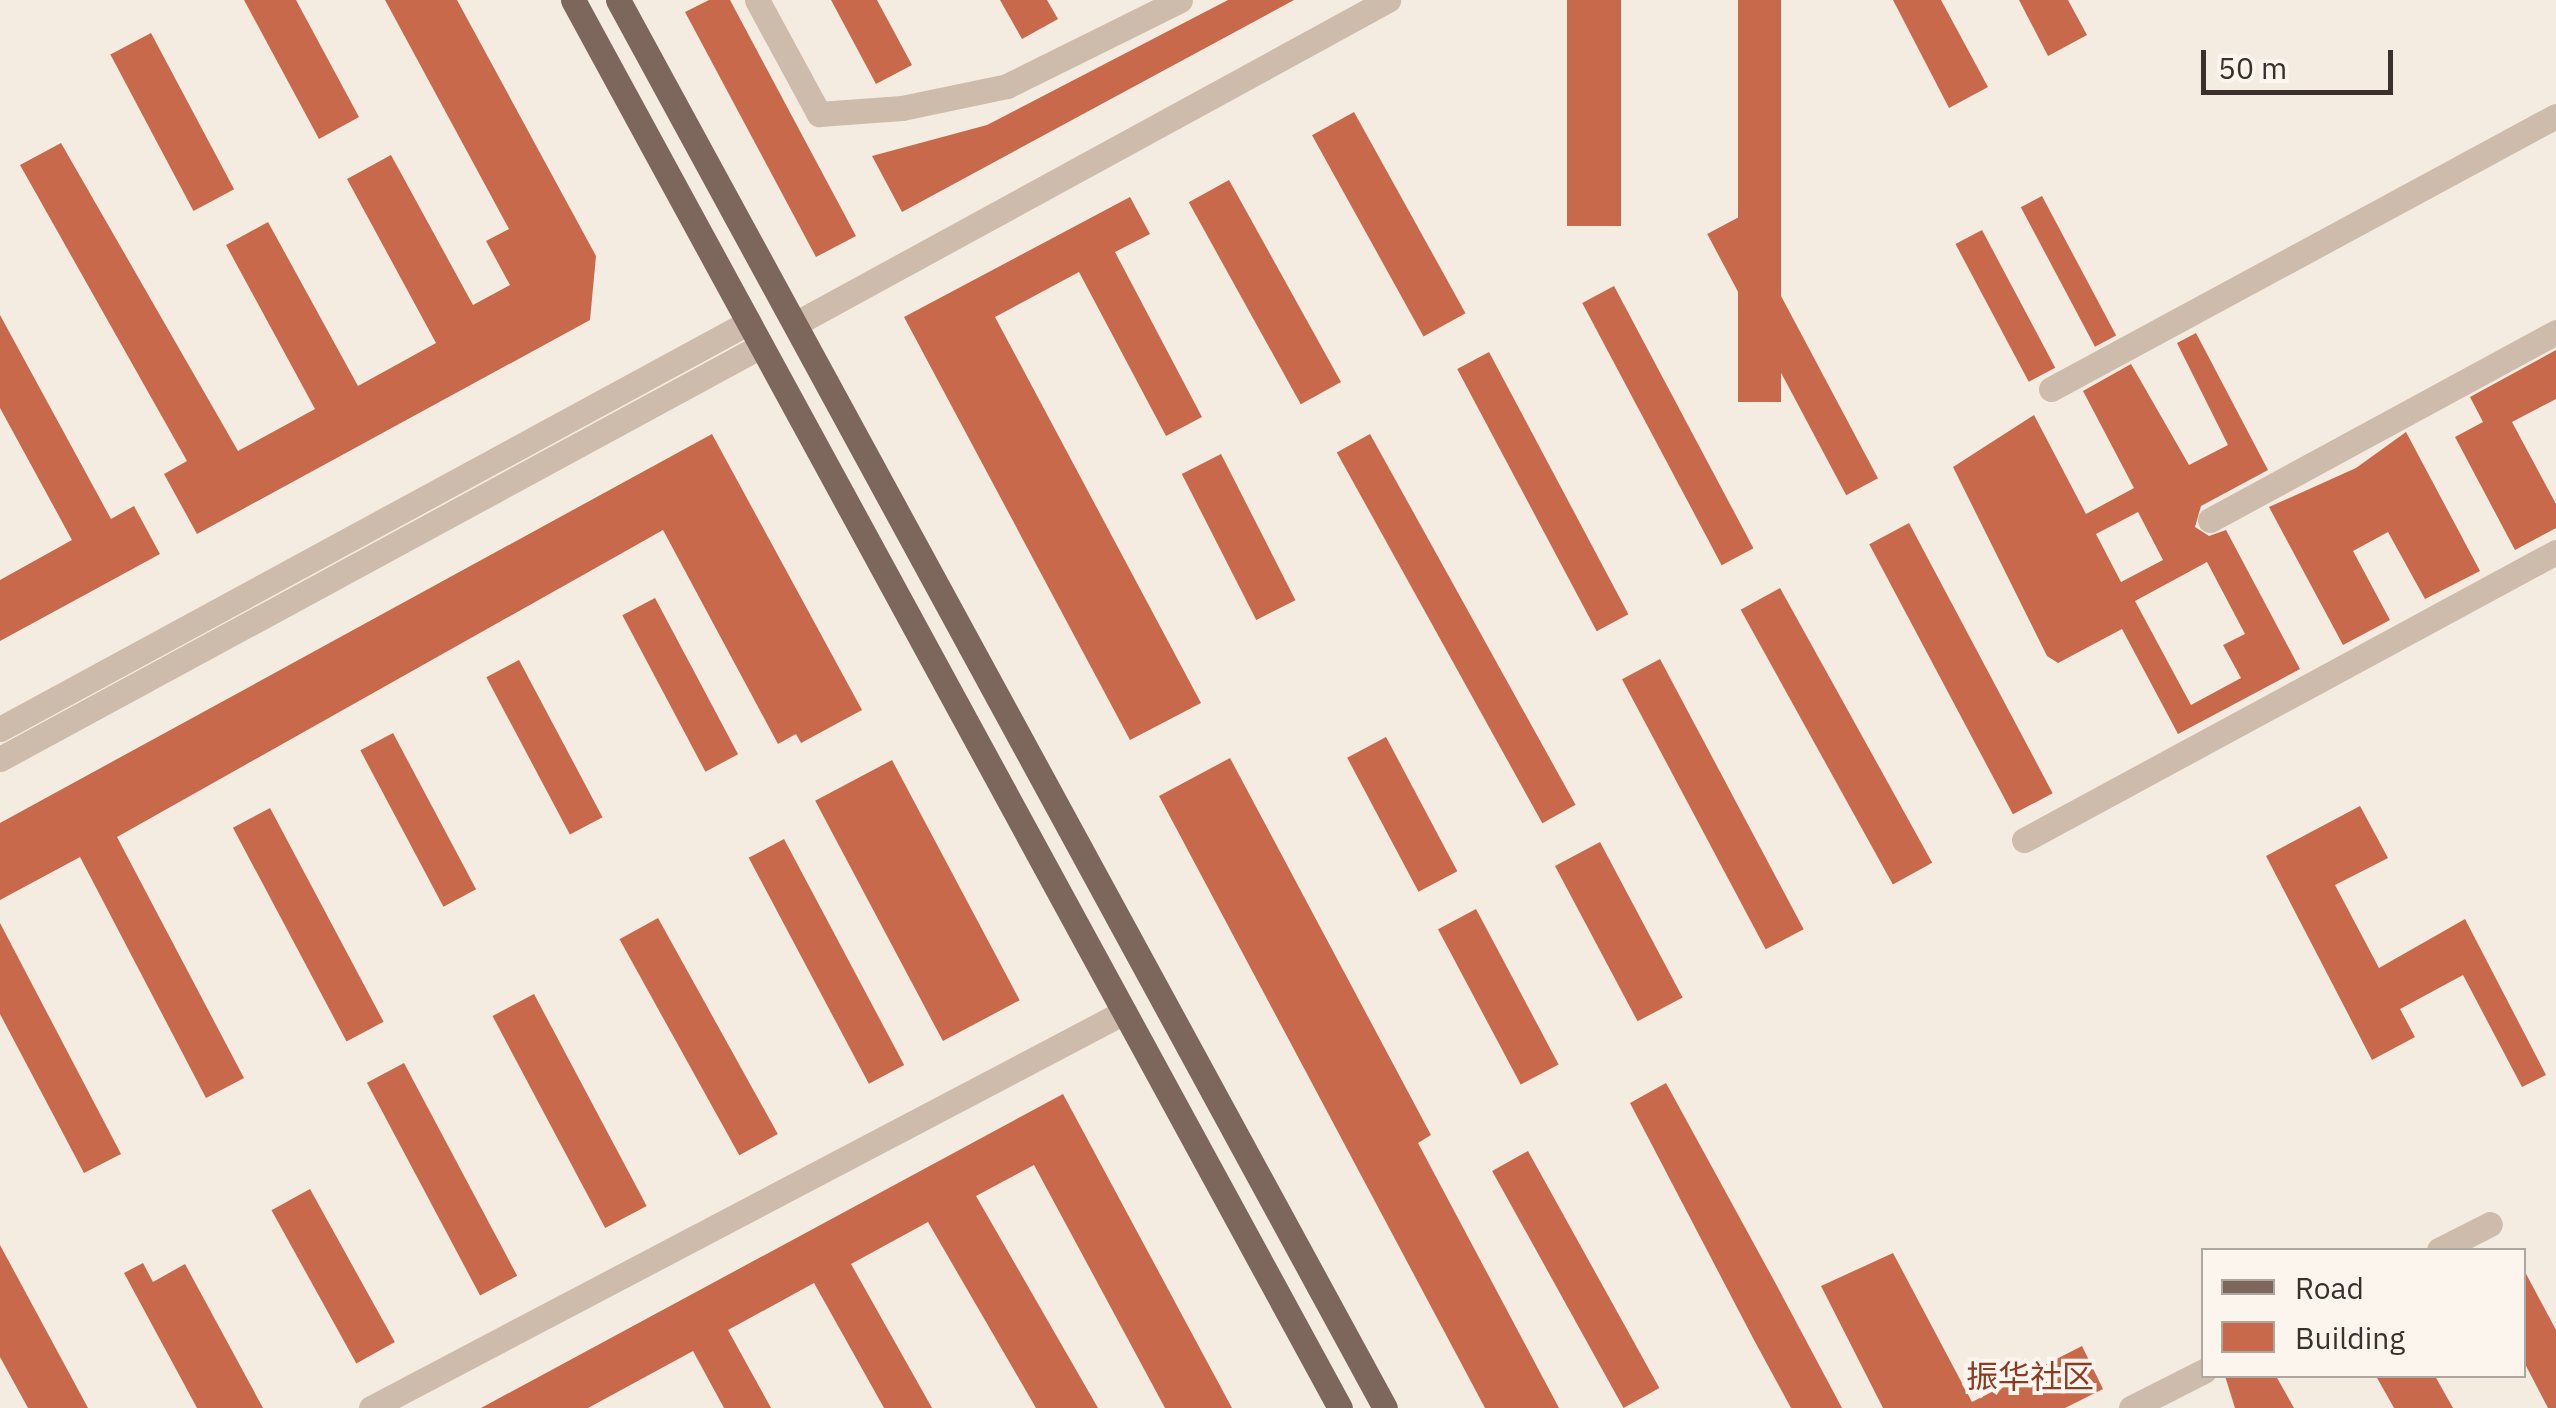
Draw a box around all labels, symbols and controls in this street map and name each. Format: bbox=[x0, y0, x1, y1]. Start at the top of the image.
scale bar bbox=[2206, 30, 2398, 92]
text: 50 m bbox=[2218, 48, 2287, 87]
legend bbox=[2201, 1248, 2526, 1378]
text: Road bbox=[2295, 1268, 2364, 1307]
text: Building bbox=[2295, 1318, 2405, 1357]
district label: 振华社区 bbox=[1966, 1357, 2094, 1395]

